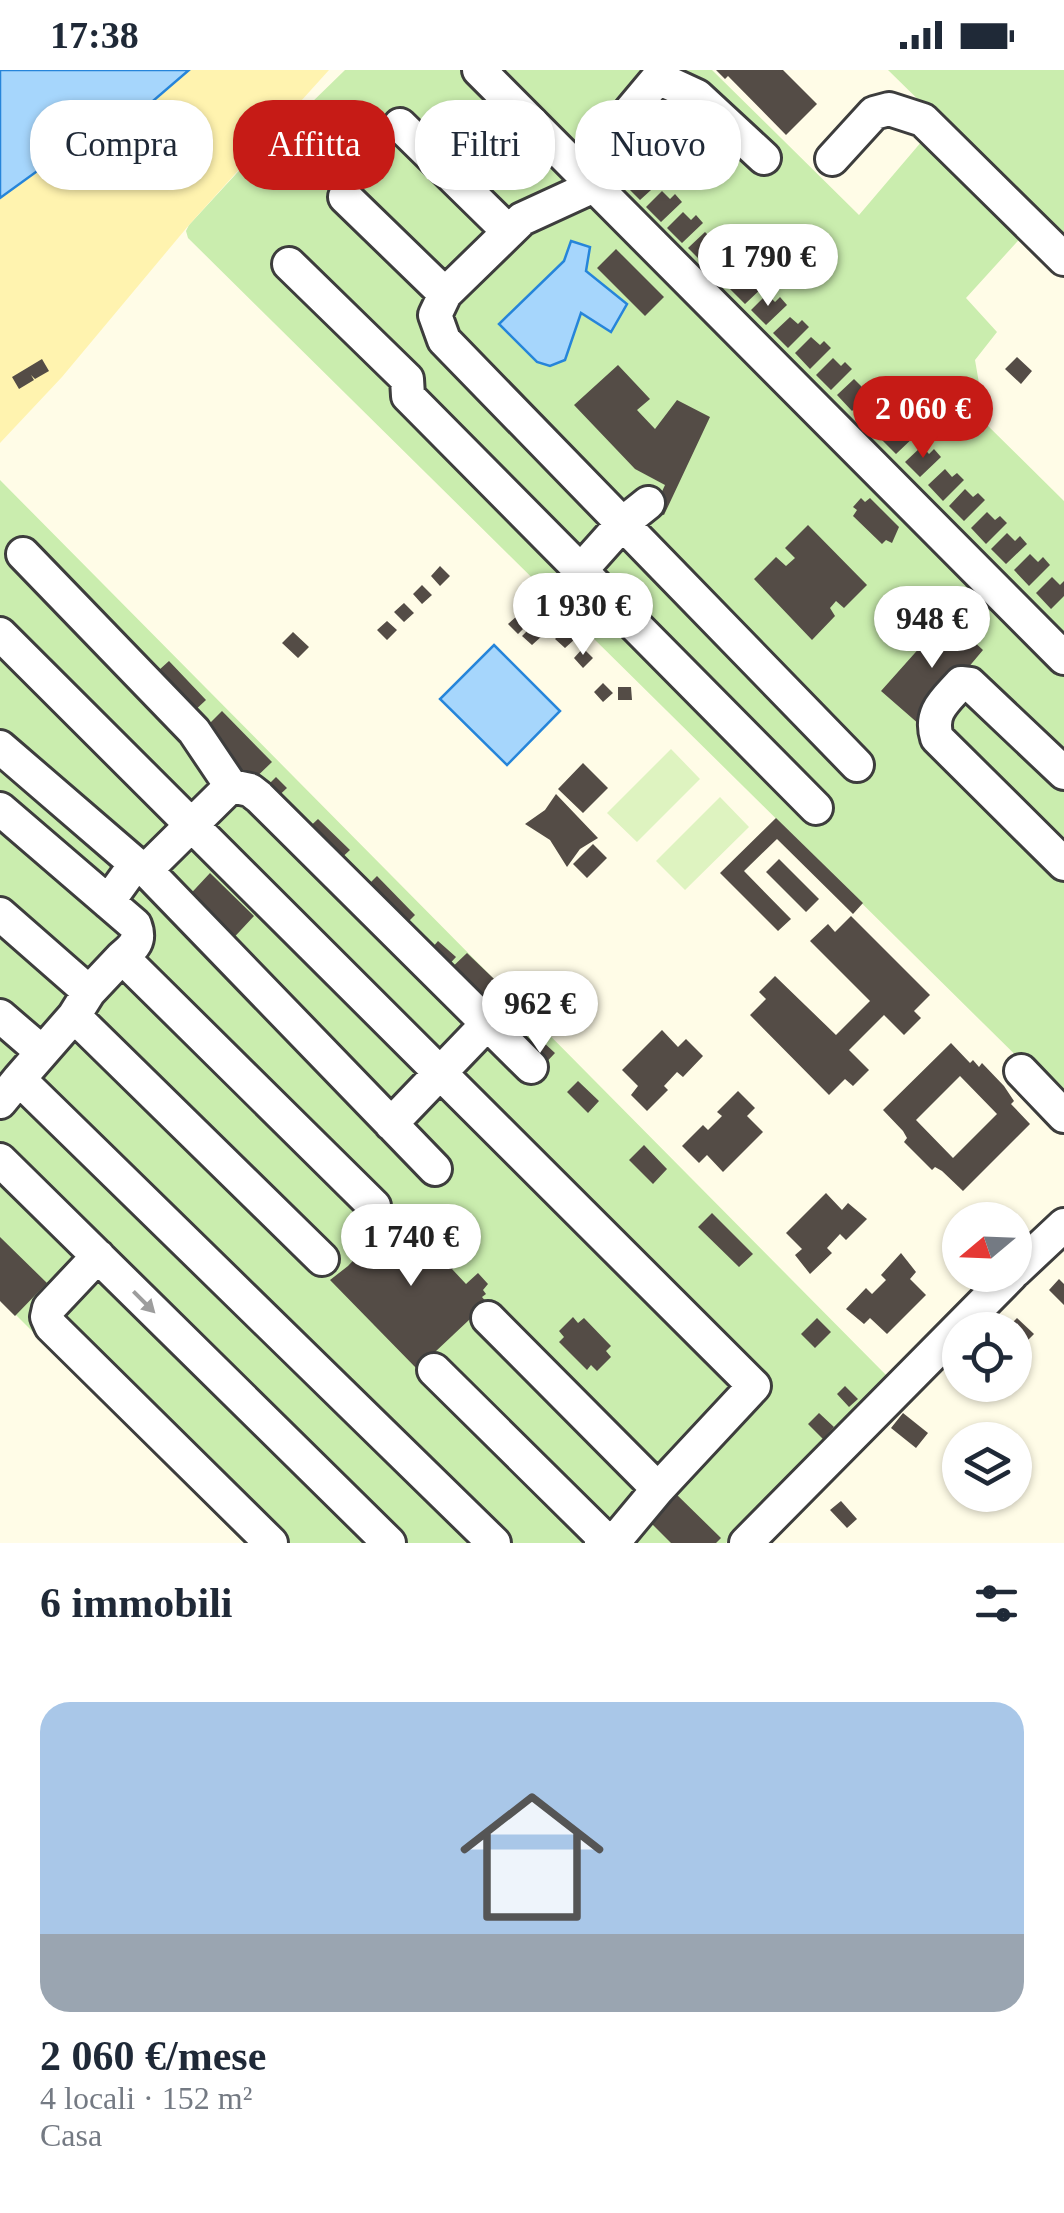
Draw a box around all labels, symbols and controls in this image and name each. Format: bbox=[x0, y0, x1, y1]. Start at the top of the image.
text: 17:38 bbox=[50, 14, 139, 56]
chip: Compra bbox=[30, 100, 213, 190]
chip: Affitta bbox=[233, 100, 395, 190]
chip: Filtri bbox=[415, 100, 555, 190]
chip: Nuovo bbox=[575, 100, 741, 190]
pin: 1 790 € bbox=[676, 224, 860, 309]
text: 1 790 € bbox=[720, 238, 816, 274]
pin: 2 060 € bbox=[831, 376, 1015, 461]
text: 2 060 € bbox=[875, 390, 971, 426]
pin: 1 930 € bbox=[491, 573, 675, 658]
pin: 948 € bbox=[862, 586, 1002, 671]
text: 1 930 € bbox=[535, 587, 631, 623]
text: 948 € bbox=[896, 600, 968, 636]
pin: 962 € bbox=[470, 971, 610, 1056]
text: 962 € bbox=[504, 985, 576, 1021]
north arrow bbox=[942, 1202, 1032, 1292]
map controls bbox=[942, 1202, 1032, 1512]
pin: 1 740 € bbox=[319, 1204, 503, 1289]
text: 1 740 € bbox=[363, 1218, 459, 1254]
one-way arrow bbox=[132, 1290, 156, 1313]
button: locate bbox=[942, 1312, 1032, 1402]
button: layers bbox=[942, 1422, 1032, 1512]
icon: filters bbox=[969, 1576, 1024, 1631]
text: 6 immobili bbox=[40, 1580, 233, 1626]
icon: home bbox=[442, 1767, 622, 1947]
text: 2 060 €/mese bbox=[40, 2033, 266, 2079]
text: 4 locali · 152 m² bbox=[40, 2080, 252, 2116]
text: Casa bbox=[40, 2117, 102, 2153]

